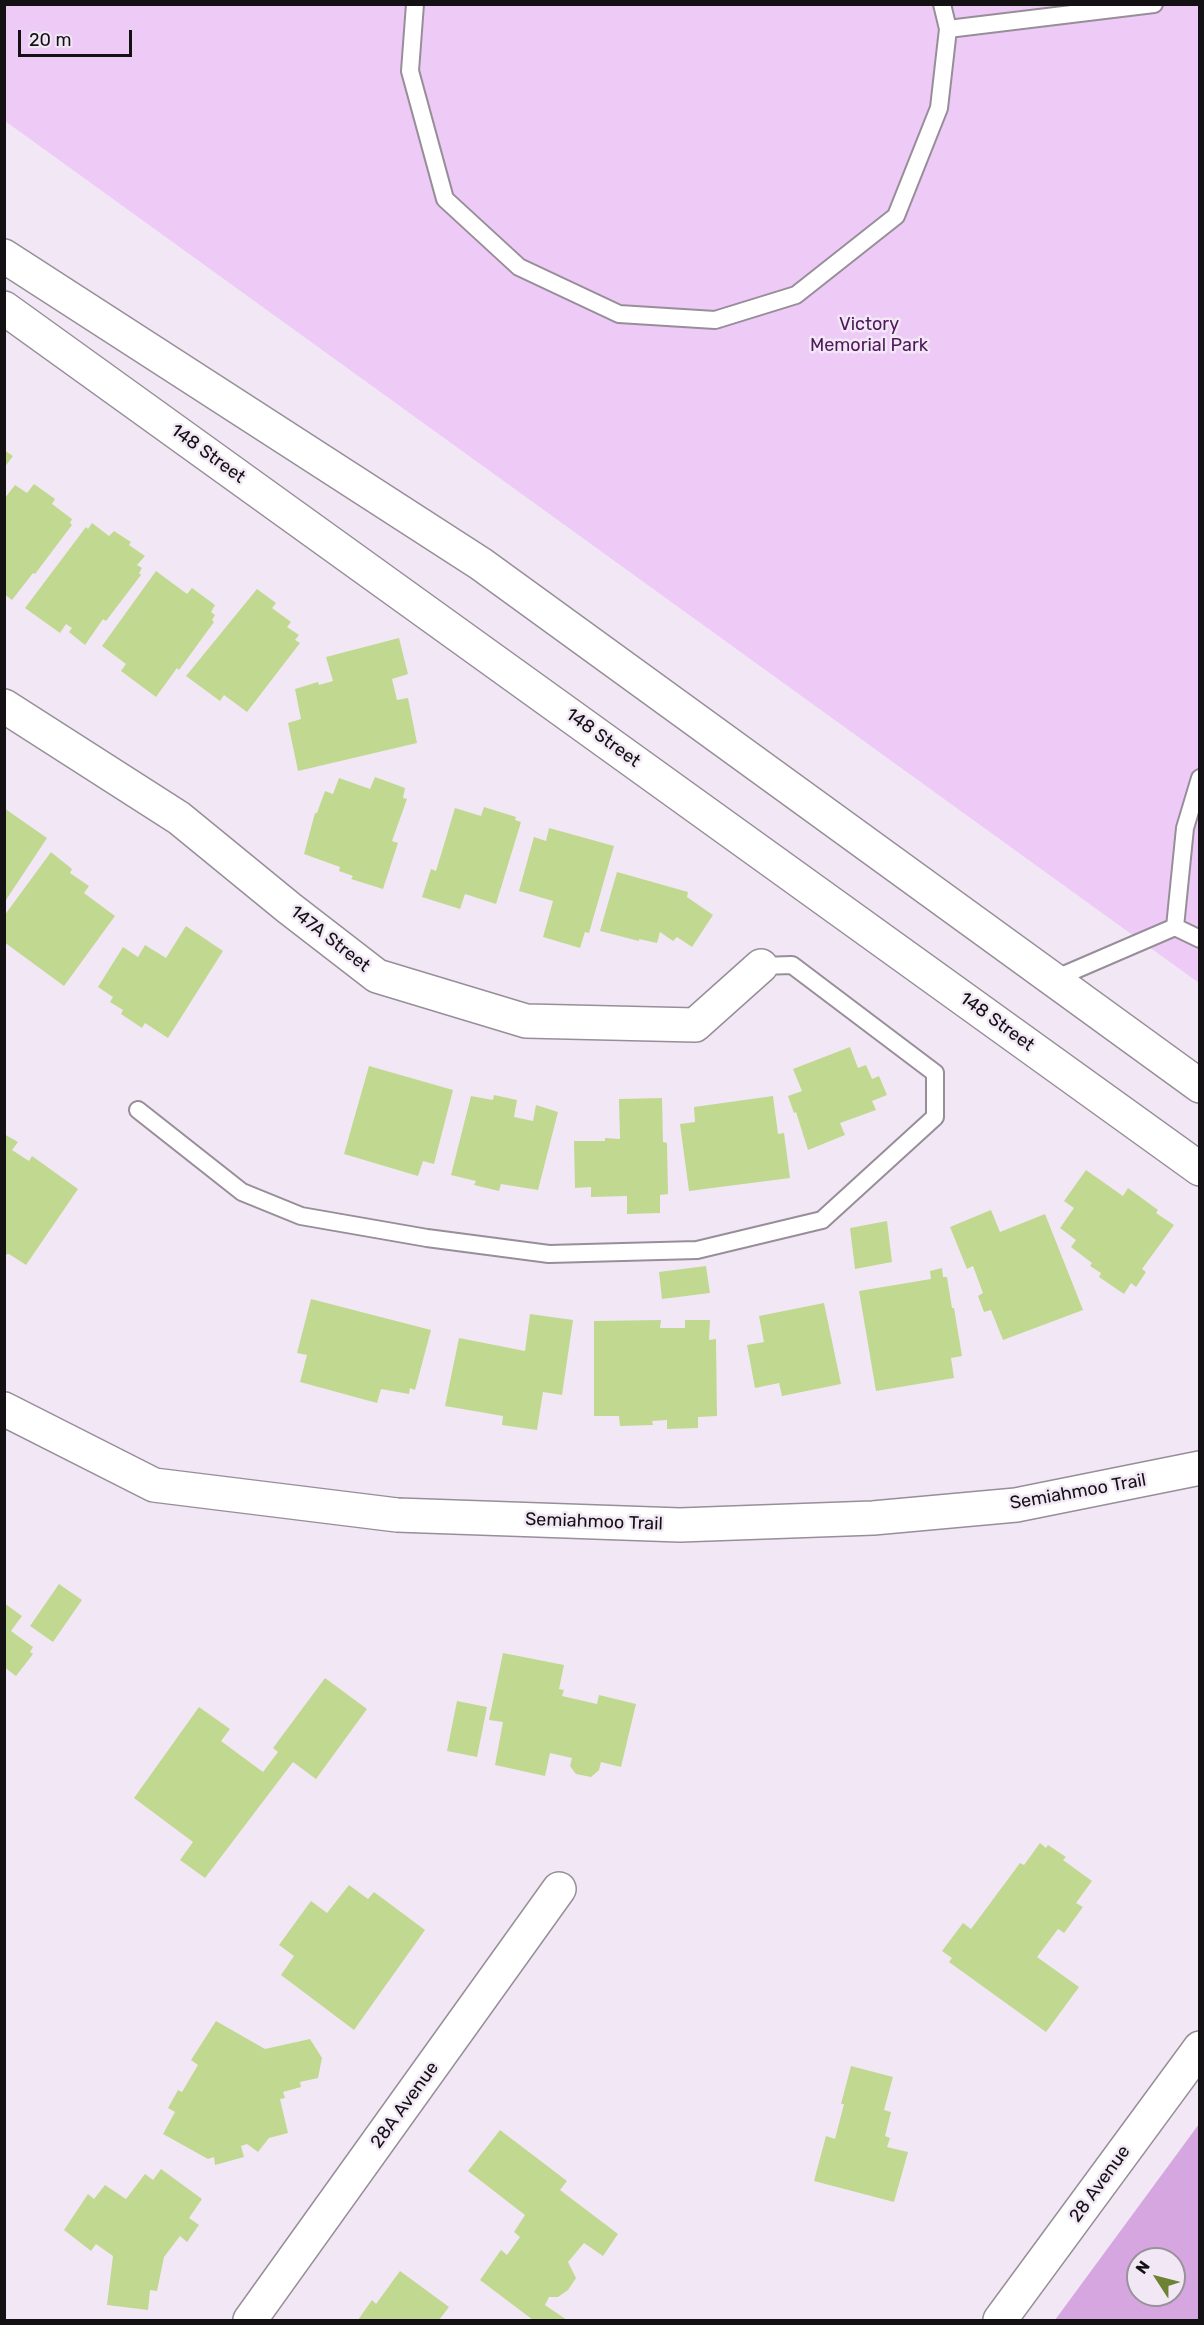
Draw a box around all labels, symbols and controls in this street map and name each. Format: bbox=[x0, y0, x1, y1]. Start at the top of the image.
scale bar bbox=[21, 18, 135, 56]
text: 20 m bbox=[29, 29, 71, 51]
park label: Victory Memorial Park bbox=[810, 314, 928, 356]
street label: 148 Street bbox=[167, 420, 249, 488]
street label: 148 Street bbox=[562, 704, 644, 772]
street label: 147A Street bbox=[286, 901, 374, 977]
street label: 148 Street bbox=[956, 988, 1038, 1056]
street label: Semiahmoo Trail bbox=[1008, 1469, 1148, 1515]
street label: Semiahmoo Trail bbox=[525, 1509, 663, 1535]
street label: 28A Avenue bbox=[366, 2058, 444, 2152]
street label: 28 Avenue bbox=[1065, 2141, 1135, 2227]
north arrow bbox=[1126, 2247, 1186, 2307]
text: N bbox=[1132, 2257, 1154, 2278]

